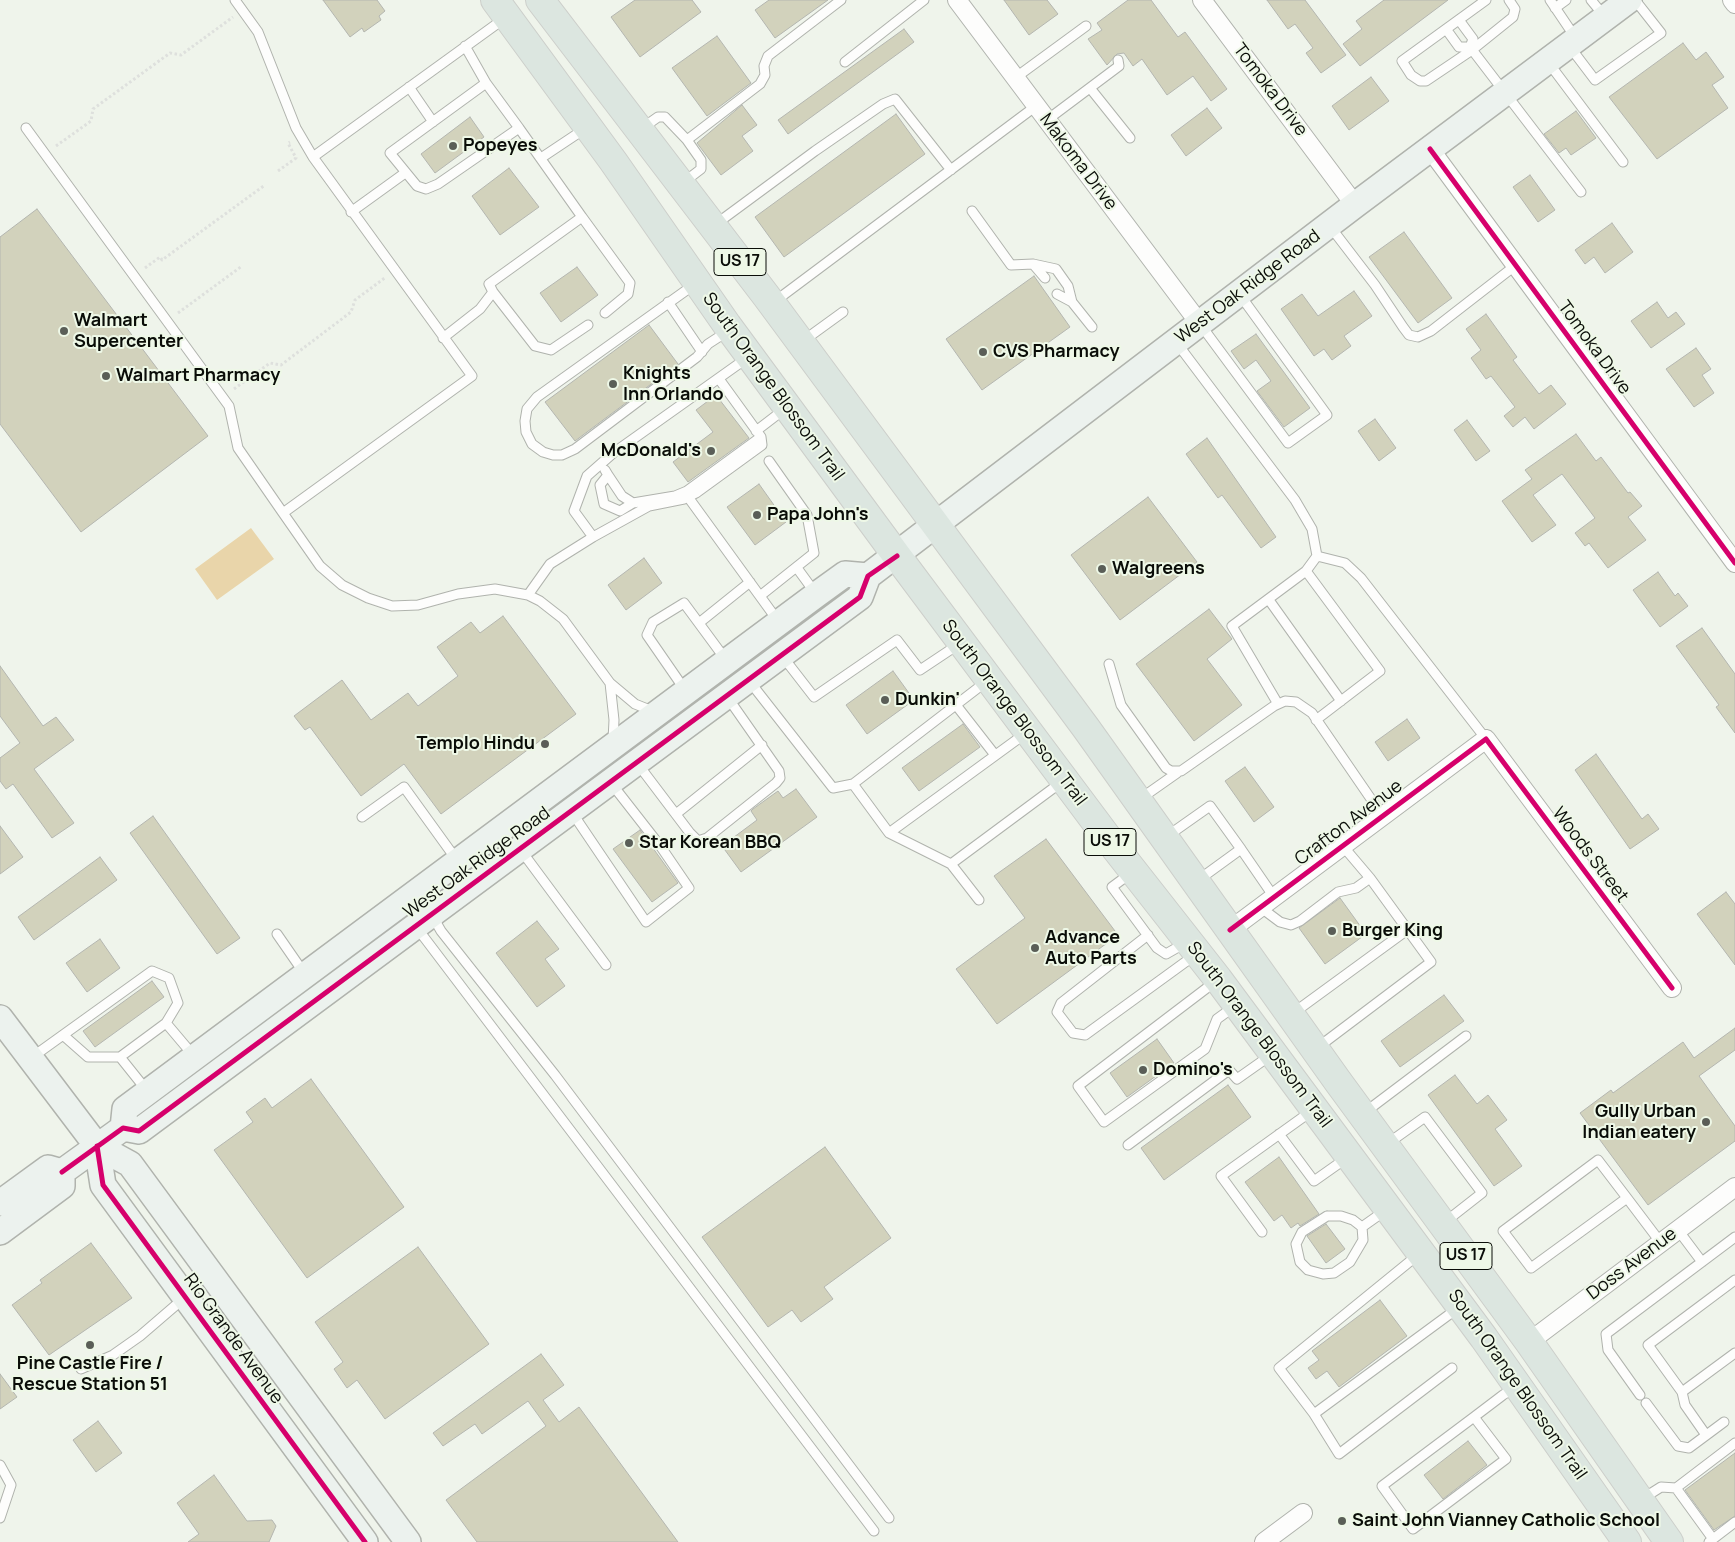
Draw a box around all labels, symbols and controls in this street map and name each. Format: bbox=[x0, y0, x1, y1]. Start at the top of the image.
street label: Tomoka Drive bbox=[1228, 39, 1312, 141]
street label: Makoma Drive bbox=[1035, 109, 1121, 215]
place label: Popeyes bbox=[463, 135, 538, 157]
marker: Popeyes bbox=[447, 140, 459, 152]
street label: West Oak Ridge Road bbox=[1171, 225, 1325, 349]
road number: US 17 bbox=[714, 248, 766, 276]
street label: South Orange Blossom Trail bbox=[698, 289, 848, 485]
street label: Tomoka Drive bbox=[1553, 297, 1635, 399]
place label: Walmart Supercenter bbox=[74, 310, 183, 352]
marker: Walmart Supercenter bbox=[58, 325, 70, 337]
place label: CVS Pharmacy bbox=[993, 341, 1119, 363]
marker: CVS Pharmacy bbox=[977, 346, 989, 358]
place label: Knights Inn Orlando bbox=[623, 363, 724, 406]
place label: Walmart Pharmacy bbox=[116, 365, 280, 387]
marker: Walmart Pharmacy bbox=[100, 370, 112, 382]
marker: Knights Inn Orlando bbox=[607, 378, 619, 390]
place label: McDonald's bbox=[601, 440, 701, 462]
marker: McDonald's bbox=[705, 445, 717, 457]
place label: Papa John's bbox=[767, 504, 869, 526]
marker: Papa John's bbox=[751, 509, 763, 521]
place label: Walgreens bbox=[1112, 558, 1205, 580]
marker: Walgreens bbox=[1096, 563, 1108, 575]
street label: South Orange Blossom Trail bbox=[937, 616, 1091, 810]
place label: Dunkin' bbox=[895, 689, 960, 711]
marker: Dunkin' bbox=[879, 694, 891, 706]
place label: Templo Hindu bbox=[416, 733, 535, 755]
marker: Templo Hindu bbox=[539, 738, 551, 750]
street label: Crafton Avenue bbox=[1291, 776, 1407, 870]
street label: West Oak Ridge Road bbox=[400, 803, 554, 923]
street label: Woods Street bbox=[1547, 803, 1633, 907]
road number: US 17 bbox=[1084, 829, 1136, 856]
place label: Star Korean BBQ bbox=[639, 832, 781, 854]
marker: Star Korean BBQ bbox=[623, 837, 635, 849]
place label: Burger King bbox=[1342, 920, 1443, 942]
marker: Burger King bbox=[1326, 925, 1338, 937]
place label: Advance Auto Parts bbox=[1045, 927, 1137, 970]
street label: South Orange Blossom Trail bbox=[1182, 938, 1336, 1132]
marker: Advance Auto Parts bbox=[1029, 942, 1041, 954]
place label: Domino's bbox=[1153, 1059, 1233, 1081]
marker: Domino's bbox=[1137, 1064, 1149, 1076]
place label: Gully Urban Indian eatery bbox=[1582, 1101, 1696, 1144]
marker: Gully Urban Indian eatery bbox=[1700, 1116, 1712, 1128]
street label: Doss Avenue bbox=[1583, 1223, 1681, 1305]
road number: US 17 bbox=[1440, 1242, 1492, 1270]
street label: Rio Grande Avenue bbox=[179, 1270, 287, 1408]
street label: South Orange Blossom Trail bbox=[1443, 1286, 1591, 1484]
marker: Pine Castle Fire / Rescue Station 51 bbox=[84, 1339, 96, 1351]
place label: Pine Castle Fire / Rescue Station 51 bbox=[12, 1353, 168, 1396]
place label: Saint John Vianney Catholic School bbox=[1352, 1510, 1660, 1532]
marker: Saint John Vianney Catholic School bbox=[1336, 1515, 1348, 1527]

